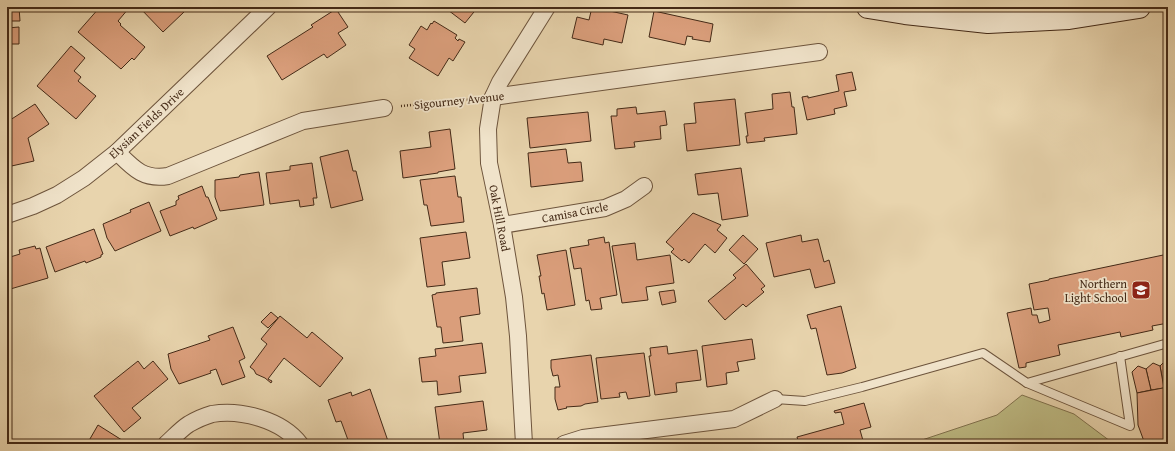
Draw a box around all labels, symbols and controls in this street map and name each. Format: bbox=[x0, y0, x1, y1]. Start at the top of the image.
street label: Elysian Fields Drive bbox=[105, 83, 188, 162]
street label: Sigourney Avenue bbox=[413, 87, 505, 113]
street label: Oak Hill Road bbox=[485, 183, 515, 253]
street label: Camisa Circle bbox=[540, 197, 610, 227]
place label: Northern Light School bbox=[1065, 275, 1128, 306]
school or university icon: Northern Light School bbox=[1130, 279, 1152, 301]

